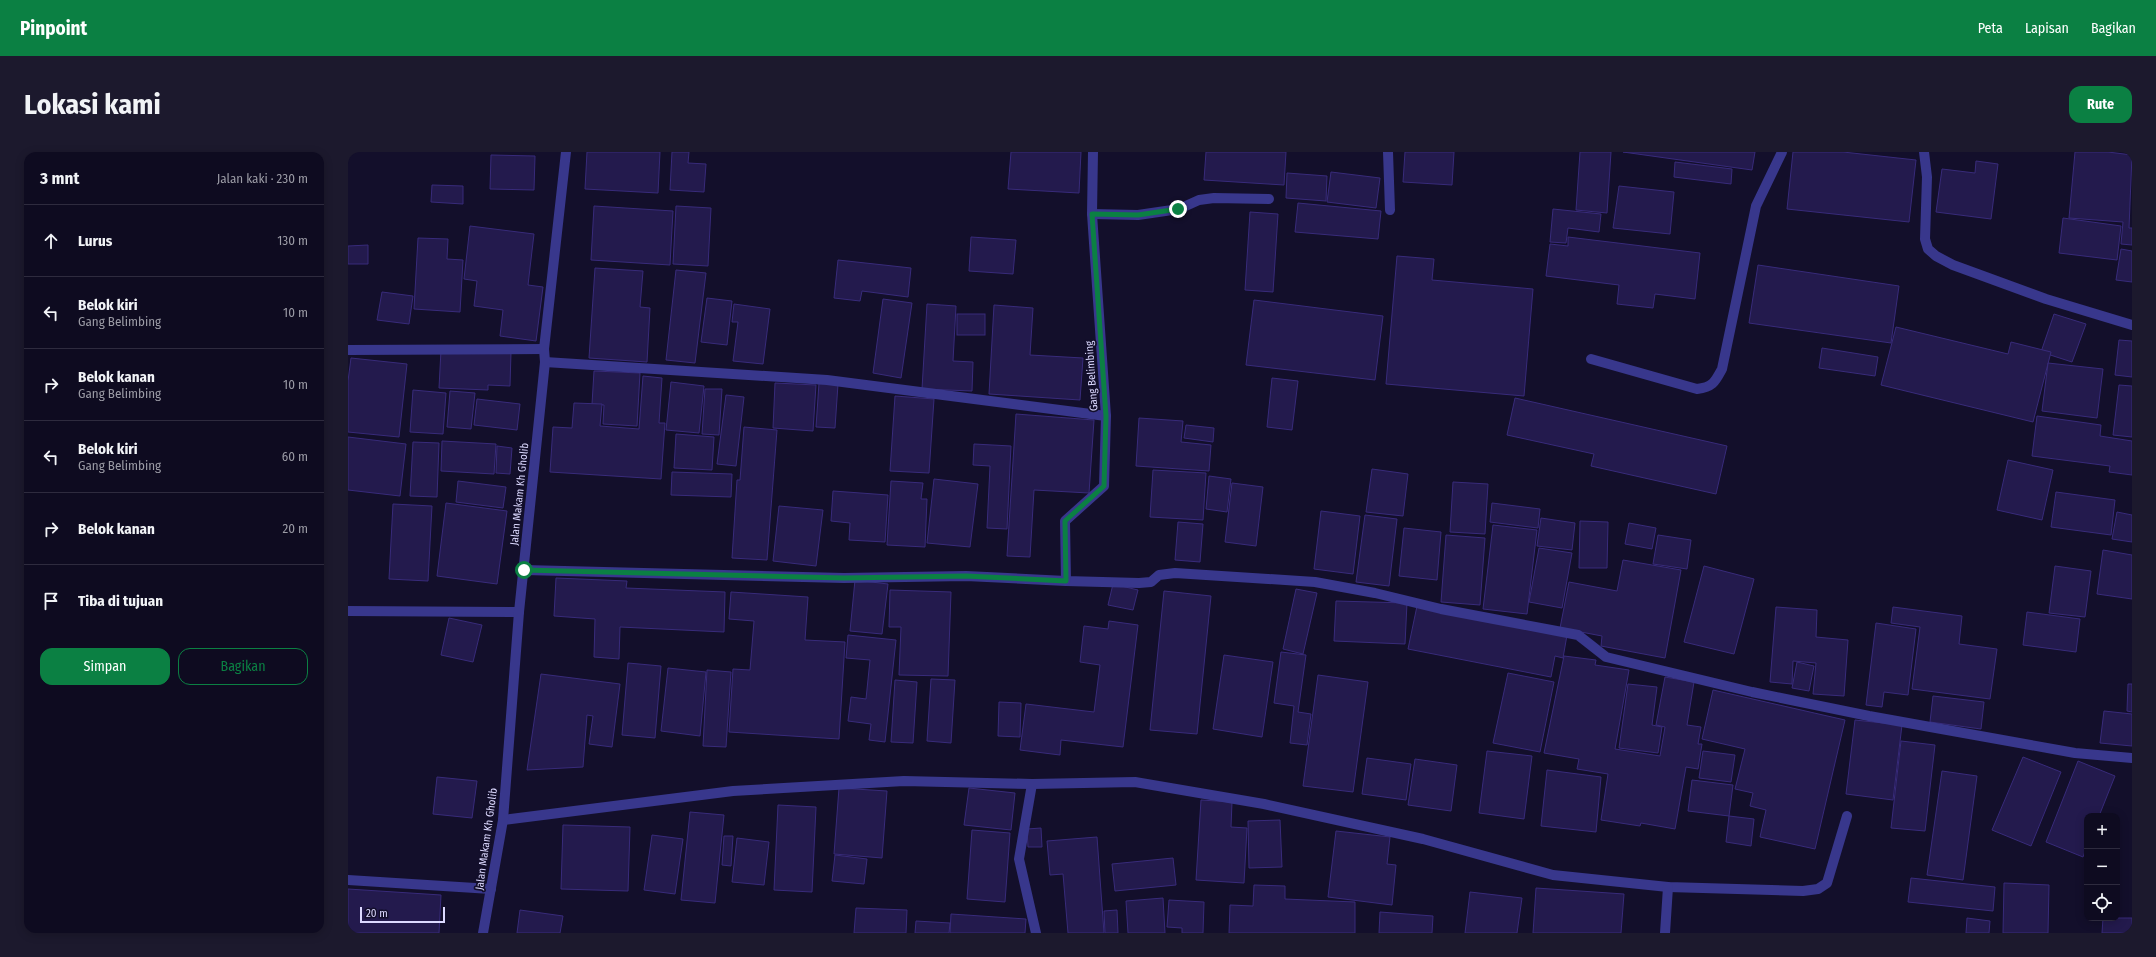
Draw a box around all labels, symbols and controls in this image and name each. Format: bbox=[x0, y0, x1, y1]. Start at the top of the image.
text: Pinpoint bbox=[20, 17, 87, 40]
text: Peta bbox=[1978, 20, 2003, 37]
text: Lapisan bbox=[2025, 20, 2069, 37]
text: Bagikan bbox=[2091, 20, 2136, 37]
button: Rute bbox=[2069, 86, 2132, 123]
text: Lokasi kami bbox=[24, 88, 161, 121]
text: 3 mnt bbox=[40, 168, 79, 189]
text: Jalan kaki · 230 m bbox=[217, 171, 308, 186]
route end bbox=[1169, 200, 1187, 218]
icon: ahead bbox=[40, 230, 62, 252]
text: Lurus bbox=[78, 232, 112, 250]
text: 130 m bbox=[277, 233, 308, 248]
text: Belok kiri bbox=[78, 296, 138, 314]
icon: left bbox=[40, 302, 62, 324]
text: 10 m bbox=[283, 305, 308, 320]
text: Gang Belimbing bbox=[78, 314, 161, 329]
street label: Gang Belimbing bbox=[1083, 340, 1100, 412]
text: Belok kanan bbox=[78, 368, 155, 386]
icon: right bbox=[40, 374, 62, 396]
text: 10 m bbox=[283, 377, 308, 392]
text: Gang Belimbing bbox=[78, 386, 161, 401]
text: Belok kiri bbox=[78, 440, 138, 458]
street label: Jalan Makam Kh Gholib bbox=[508, 442, 531, 546]
icon: left bbox=[40, 446, 62, 468]
text: 60 m bbox=[282, 449, 308, 464]
text: Gang Belimbing bbox=[78, 458, 161, 473]
icon: right bbox=[40, 518, 62, 540]
text: Belok kanan bbox=[78, 520, 155, 538]
text: 20 m bbox=[282, 521, 308, 536]
route start bbox=[515, 561, 533, 579]
icon: arrive bbox=[40, 590, 62, 612]
text: Tiba di tujuan bbox=[78, 592, 163, 610]
button: Simpan bbox=[40, 648, 170, 685]
button: Bagikan bbox=[178, 648, 308, 685]
street label: Jalan Makam Kh Gholib bbox=[473, 787, 500, 891]
map controls bbox=[2084, 813, 2120, 921]
button: + bbox=[2084, 813, 2120, 849]
button: − bbox=[2084, 849, 2120, 885]
button: locate bbox=[2084, 885, 2120, 921]
scale bar bbox=[360, 905, 445, 924]
text: 20 m bbox=[366, 907, 388, 920]

